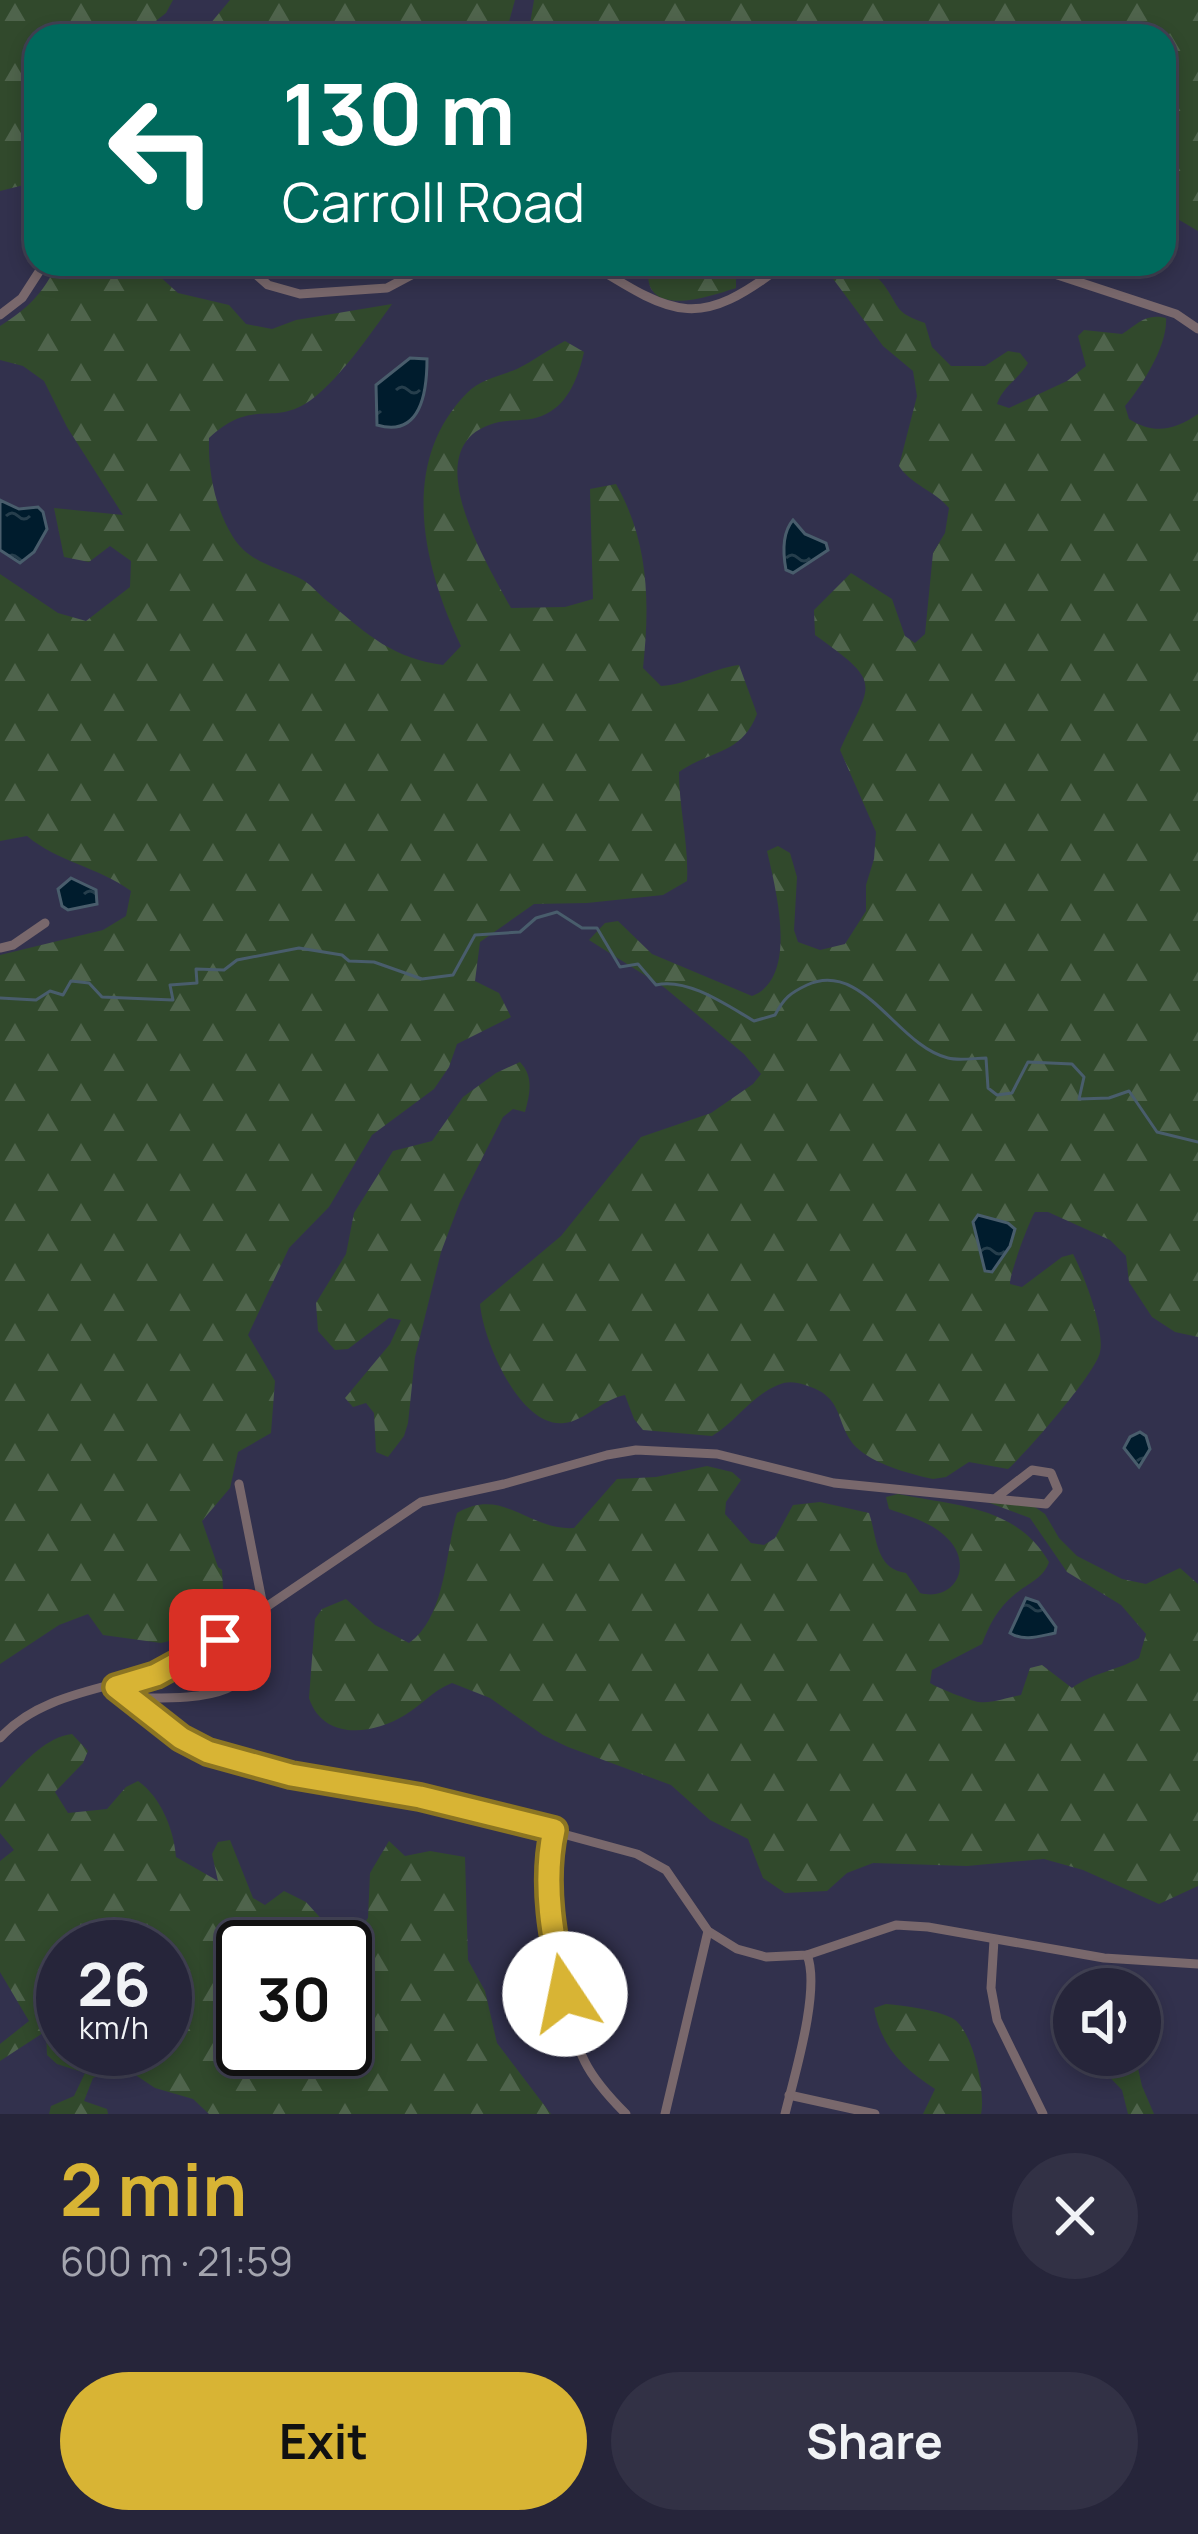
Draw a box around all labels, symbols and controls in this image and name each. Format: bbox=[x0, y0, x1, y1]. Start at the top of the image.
text: 130 m bbox=[282, 55, 515, 170]
icon: left bbox=[84, 72, 240, 228]
text: Carroll Road bbox=[282, 164, 585, 238]
pin bbox=[169, 1589, 271, 1691]
icon: arrive bbox=[187, 1607, 253, 1673]
speed limit sign: 30 bbox=[216, 1920, 372, 2076]
position arrow bbox=[502, 1931, 628, 2057]
text: 26 bbox=[77, 1942, 151, 2024]
map controls bbox=[1053, 1968, 1161, 2076]
button: sound bbox=[1053, 1968, 1161, 2076]
text: km/h bbox=[79, 2007, 149, 2048]
text: 2 min bbox=[60, 2139, 247, 2238]
button: close bbox=[1012, 2153, 1138, 2279]
text: 600 m · 21:59 bbox=[60, 2234, 293, 2288]
button: Exit bbox=[60, 2372, 587, 2510]
button: Share bbox=[611, 2372, 1138, 2510]

